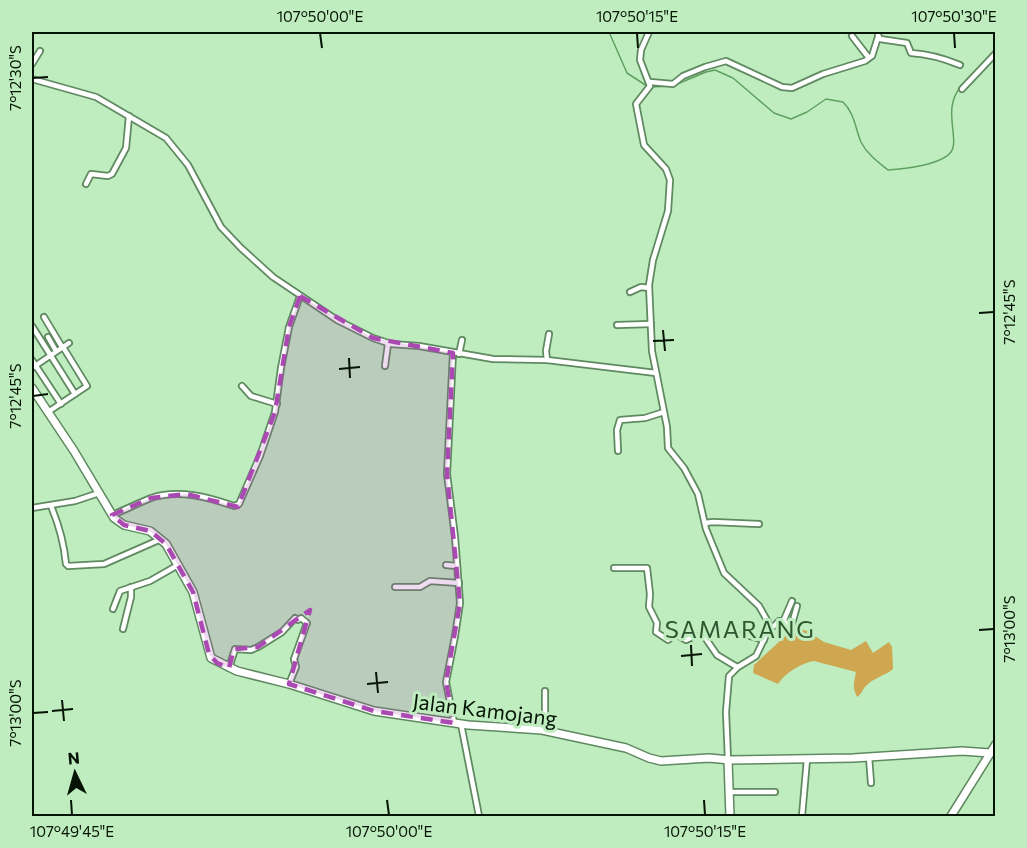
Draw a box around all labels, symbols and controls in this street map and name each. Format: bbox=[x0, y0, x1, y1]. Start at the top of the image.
text: 107°50'00"E bbox=[277, 7, 363, 25]
text: 107°50'15"E bbox=[596, 7, 678, 25]
text: 107°50'30"E bbox=[911, 7, 997, 25]
text: 7°12'30"S bbox=[6, 45, 24, 111]
text: 7°12'45"S bbox=[1000, 279, 1018, 344]
text: 7°12'45"S bbox=[6, 363, 24, 428]
text: 7°13'00"S bbox=[1000, 595, 1018, 663]
district label: SAMARANG bbox=[665, 614, 815, 643]
text: 7°13'00"S bbox=[6, 679, 24, 747]
street label: Jalan Kamojang bbox=[411, 688, 559, 730]
north arrow bbox=[45, 743, 105, 803]
text: N bbox=[67, 748, 80, 768]
text: 107°49'45"E bbox=[30, 822, 114, 840]
text: 107°50'00"E bbox=[346, 822, 432, 840]
text: 107°50'15"E bbox=[664, 822, 746, 840]

